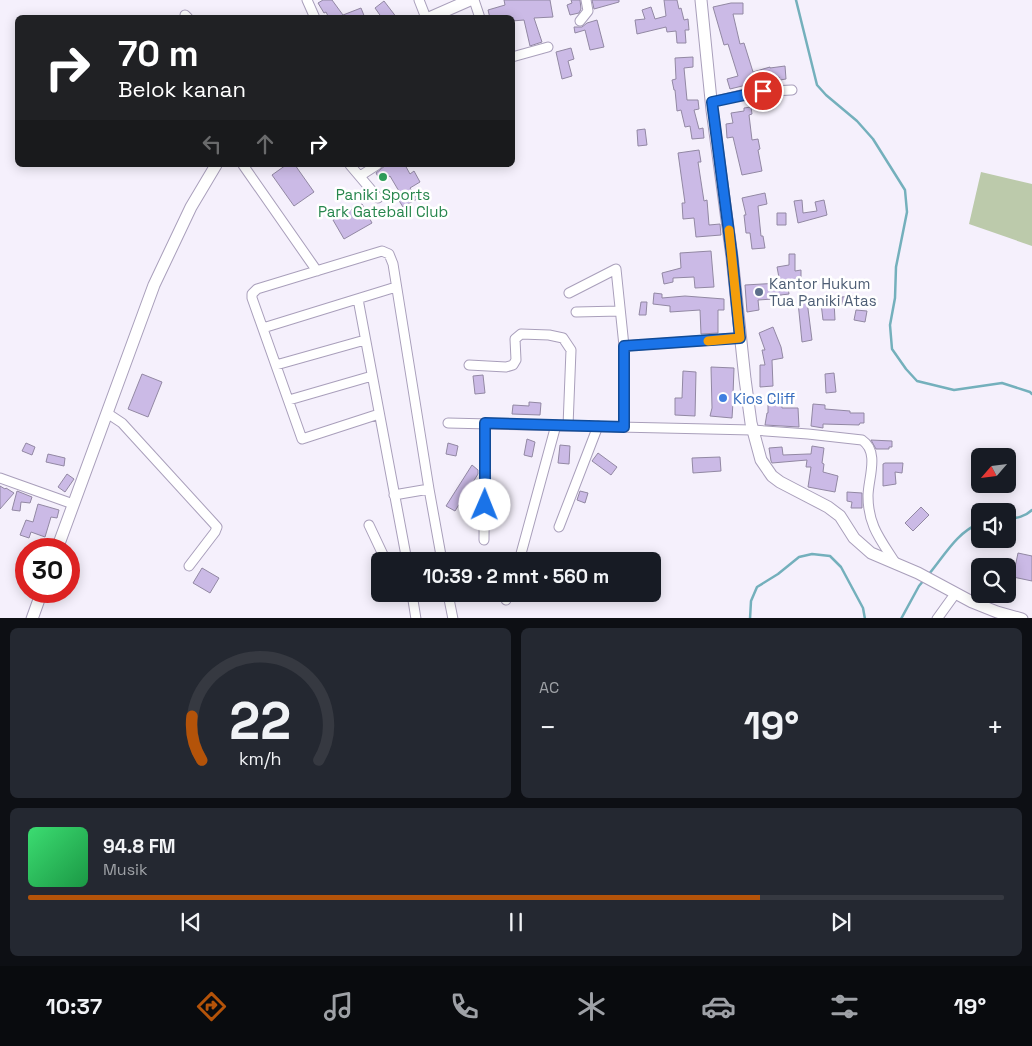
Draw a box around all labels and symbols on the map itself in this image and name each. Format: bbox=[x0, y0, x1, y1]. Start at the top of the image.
pin bbox=[742, 70, 784, 112]
marker: Paniki Sports Park Gateball Club bbox=[377, 171, 389, 183]
place label: Paniki Sports Park Gateball Club bbox=[318, 185, 448, 221]
place label: Kantor Hukum Tua Paniki Atas bbox=[769, 274, 877, 310]
marker: Kantor Hukum Tua Paniki Atas bbox=[753, 286, 765, 298]
place label: Kios Cliff bbox=[733, 389, 796, 408]
marker: Kios Cliff bbox=[717, 392, 729, 404]
north arrow bbox=[971, 448, 1016, 492]
position arrow bbox=[458, 478, 510, 530]
speed limit sign: 30 bbox=[15, 538, 80, 603]

